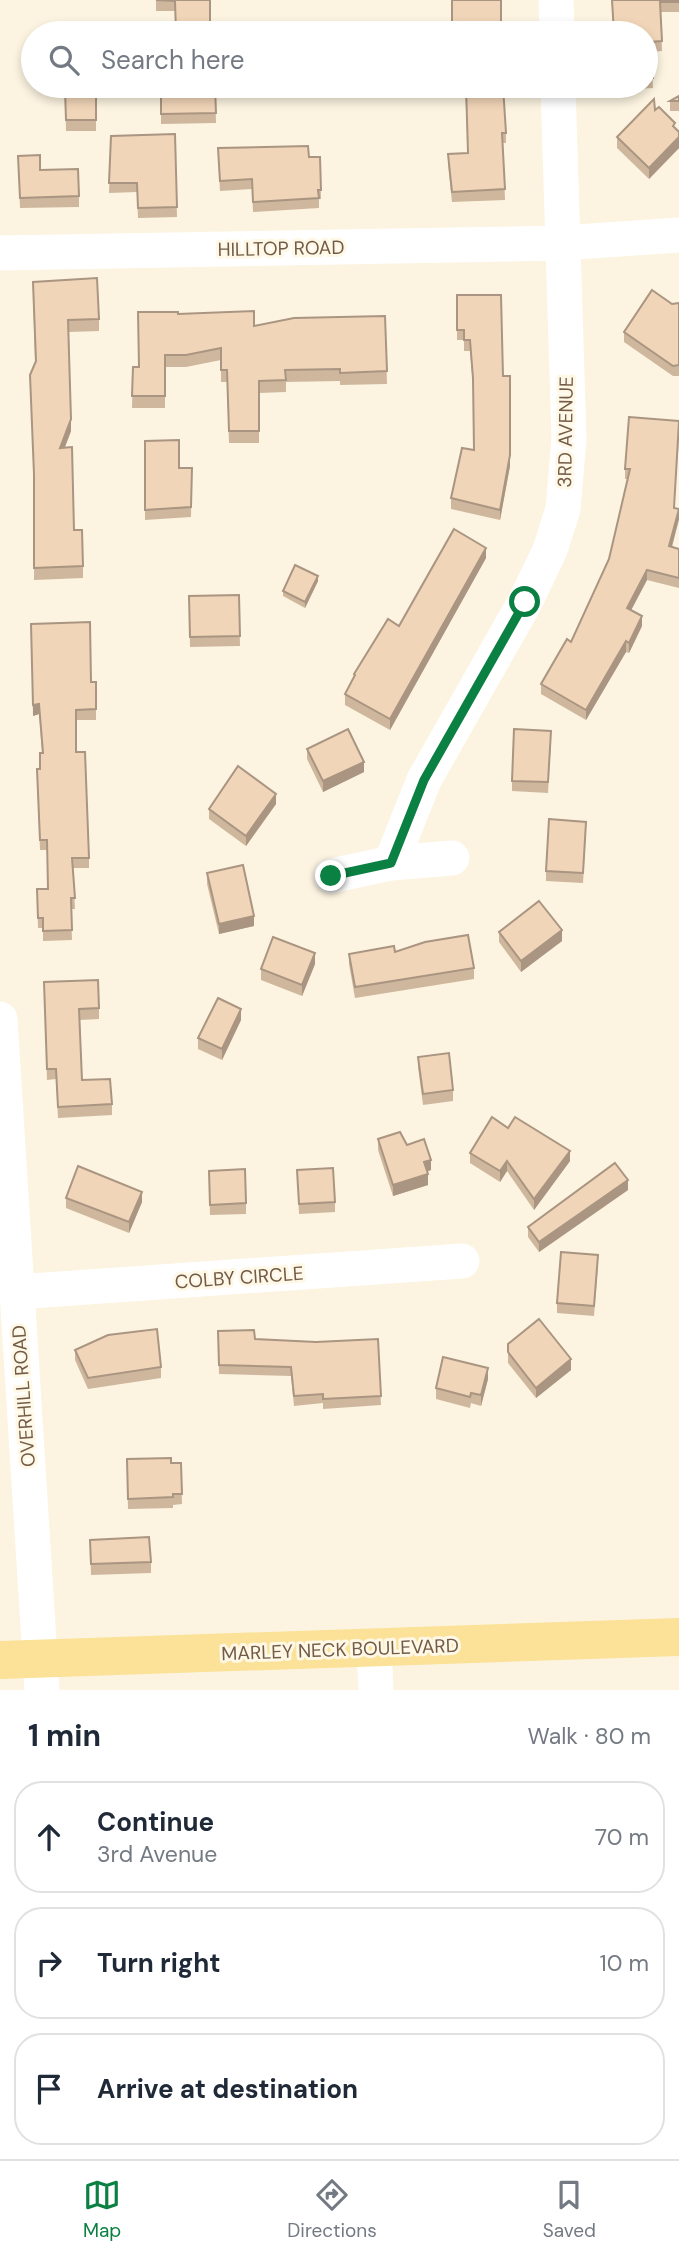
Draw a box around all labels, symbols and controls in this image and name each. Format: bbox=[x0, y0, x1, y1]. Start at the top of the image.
search box bbox=[21, 21, 658, 98]
icon: search bbox=[45, 41, 83, 79]
text: Search here bbox=[101, 43, 244, 77]
street label: HILLTOP ROAD bbox=[217, 235, 345, 262]
street label: 3RD AVENUE bbox=[552, 376, 579, 488]
route start bbox=[509, 586, 540, 617]
route end bbox=[315, 860, 346, 891]
street label: COLBY CIRCLE bbox=[174, 1261, 304, 1294]
street label: OVERHILL ROAD bbox=[6, 1324, 41, 1468]
street label: MARLEY NECK BOULEVARD bbox=[221, 1633, 459, 1666]
text: 1 min bbox=[28, 1716, 101, 1755]
text: Walk · 80 m bbox=[528, 1721, 651, 1751]
text: Continue bbox=[97, 1805, 214, 1839]
icon: ahead bbox=[30, 1818, 68, 1856]
text: 70 m bbox=[595, 1822, 649, 1852]
text: 3rd Avenue bbox=[97, 1839, 217, 1869]
icon: right bbox=[30, 1944, 68, 1982]
text: Turn right bbox=[97, 1946, 221, 1980]
text: 10 m bbox=[599, 1948, 649, 1978]
icon: arrive bbox=[30, 2070, 68, 2108]
text: Arrive at destination bbox=[97, 2072, 358, 2106]
tab: Map bbox=[83, 2176, 121, 2243]
tab: Directions bbox=[287, 2176, 377, 2243]
tab: Saved bbox=[543, 2176, 596, 2243]

